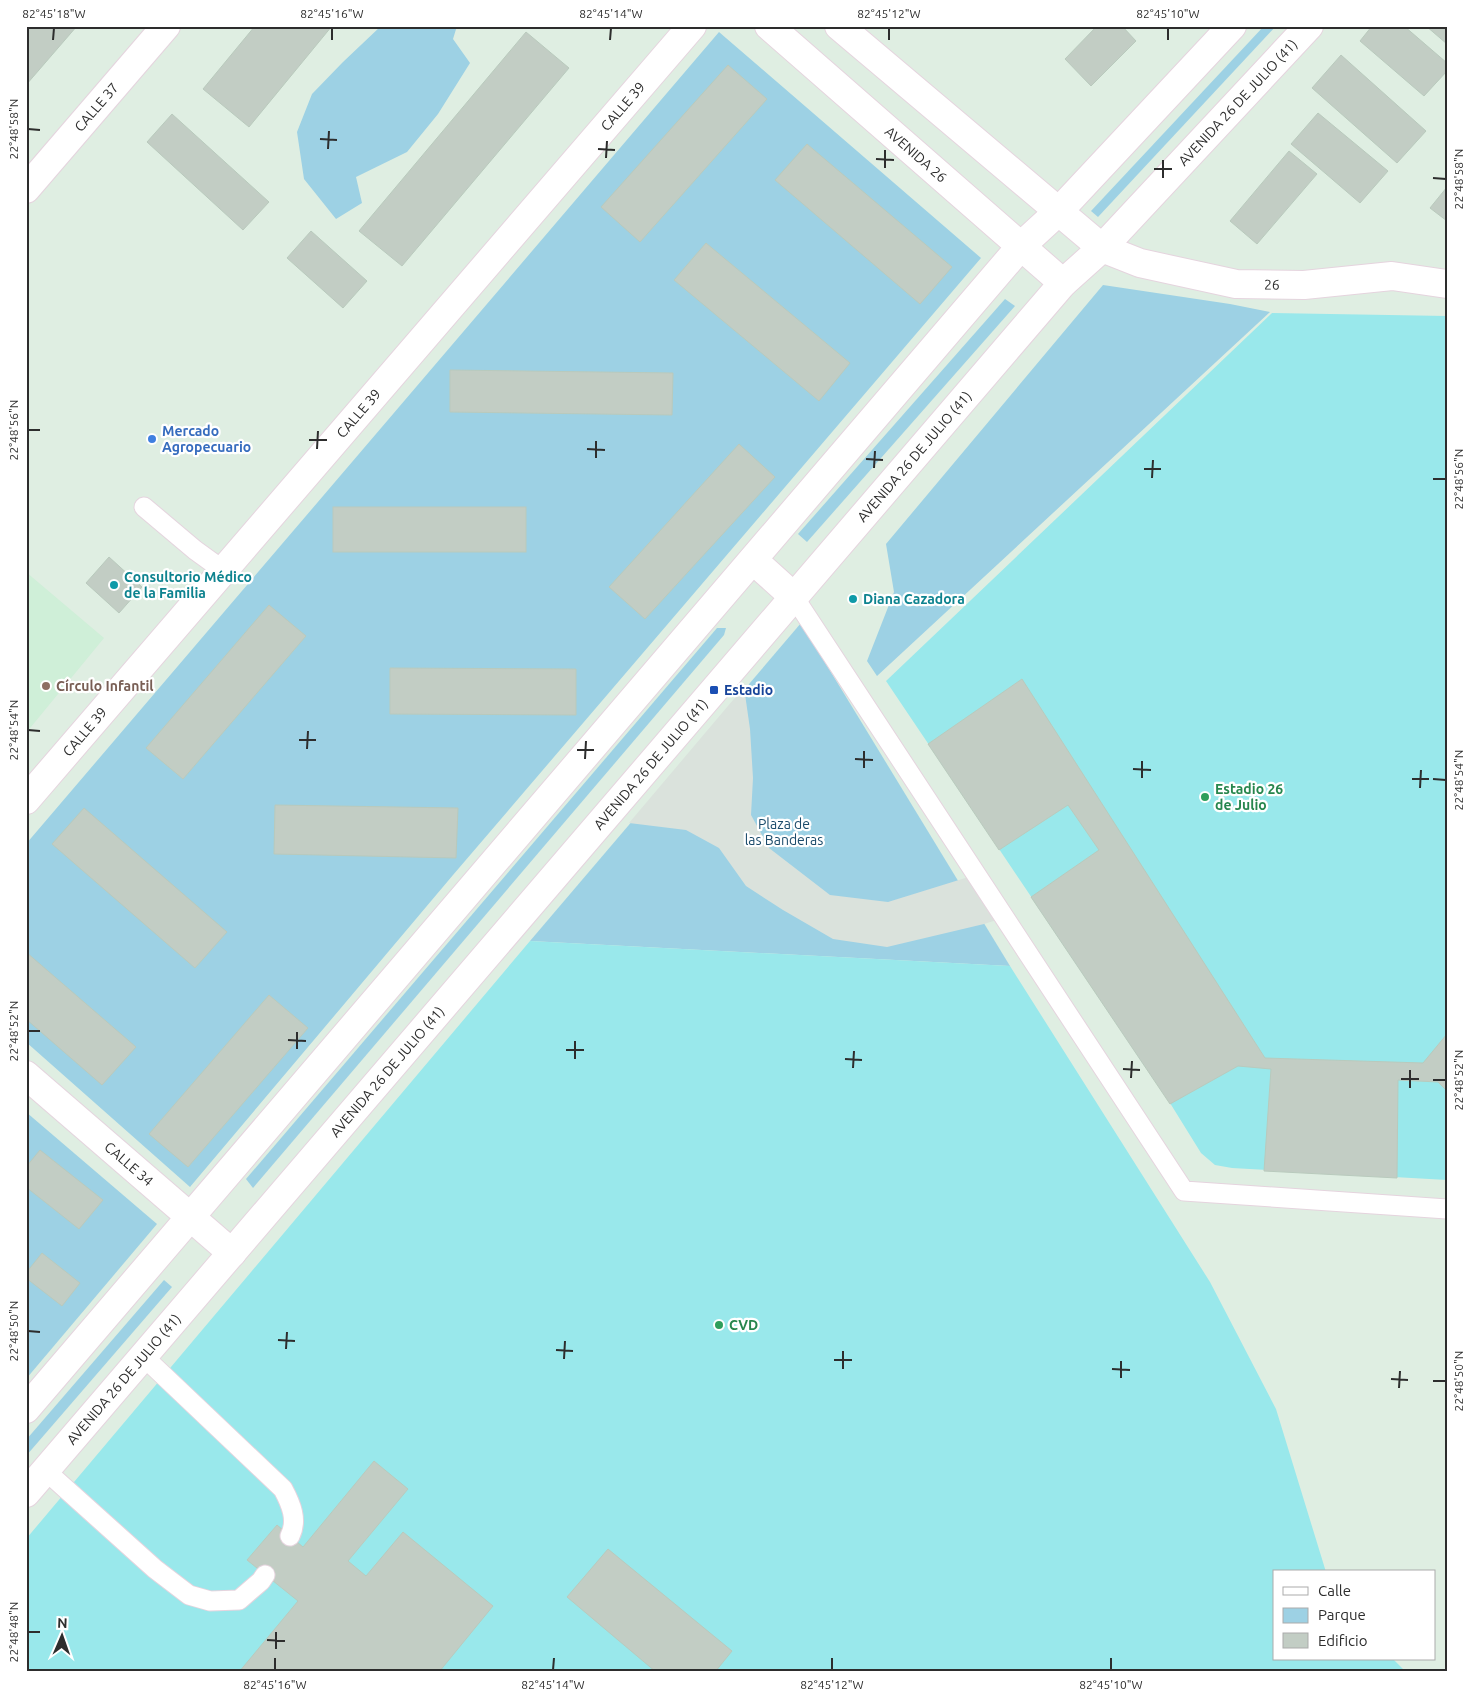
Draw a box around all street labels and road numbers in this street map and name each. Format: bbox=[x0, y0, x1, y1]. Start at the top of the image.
street label: AVENIDA 26 DE JULIO (41) bbox=[1175, 36, 1300, 169]
street label: CALLE 37 bbox=[71, 79, 122, 135]
street label: CALLE 39 bbox=[597, 79, 648, 134]
street label: AVENIDA 26 bbox=[882, 123, 950, 186]
street label: 26 bbox=[1264, 276, 1280, 293]
street label: CALLE 39 bbox=[333, 386, 384, 441]
street label: AVENIDA 26 DE JULIO (41) bbox=[854, 388, 975, 525]
street label: AVENIDA 26 DE JULIO (41) bbox=[590, 696, 711, 833]
street label: CALLE 39 bbox=[59, 704, 110, 759]
street label: AVENIDA 26 DE JULIO (41) bbox=[327, 1003, 447, 1140]
street label: CALLE 34 bbox=[101, 1139, 157, 1189]
street label: AVENIDA 26 DE JULIO (41) bbox=[63, 1311, 184, 1448]

